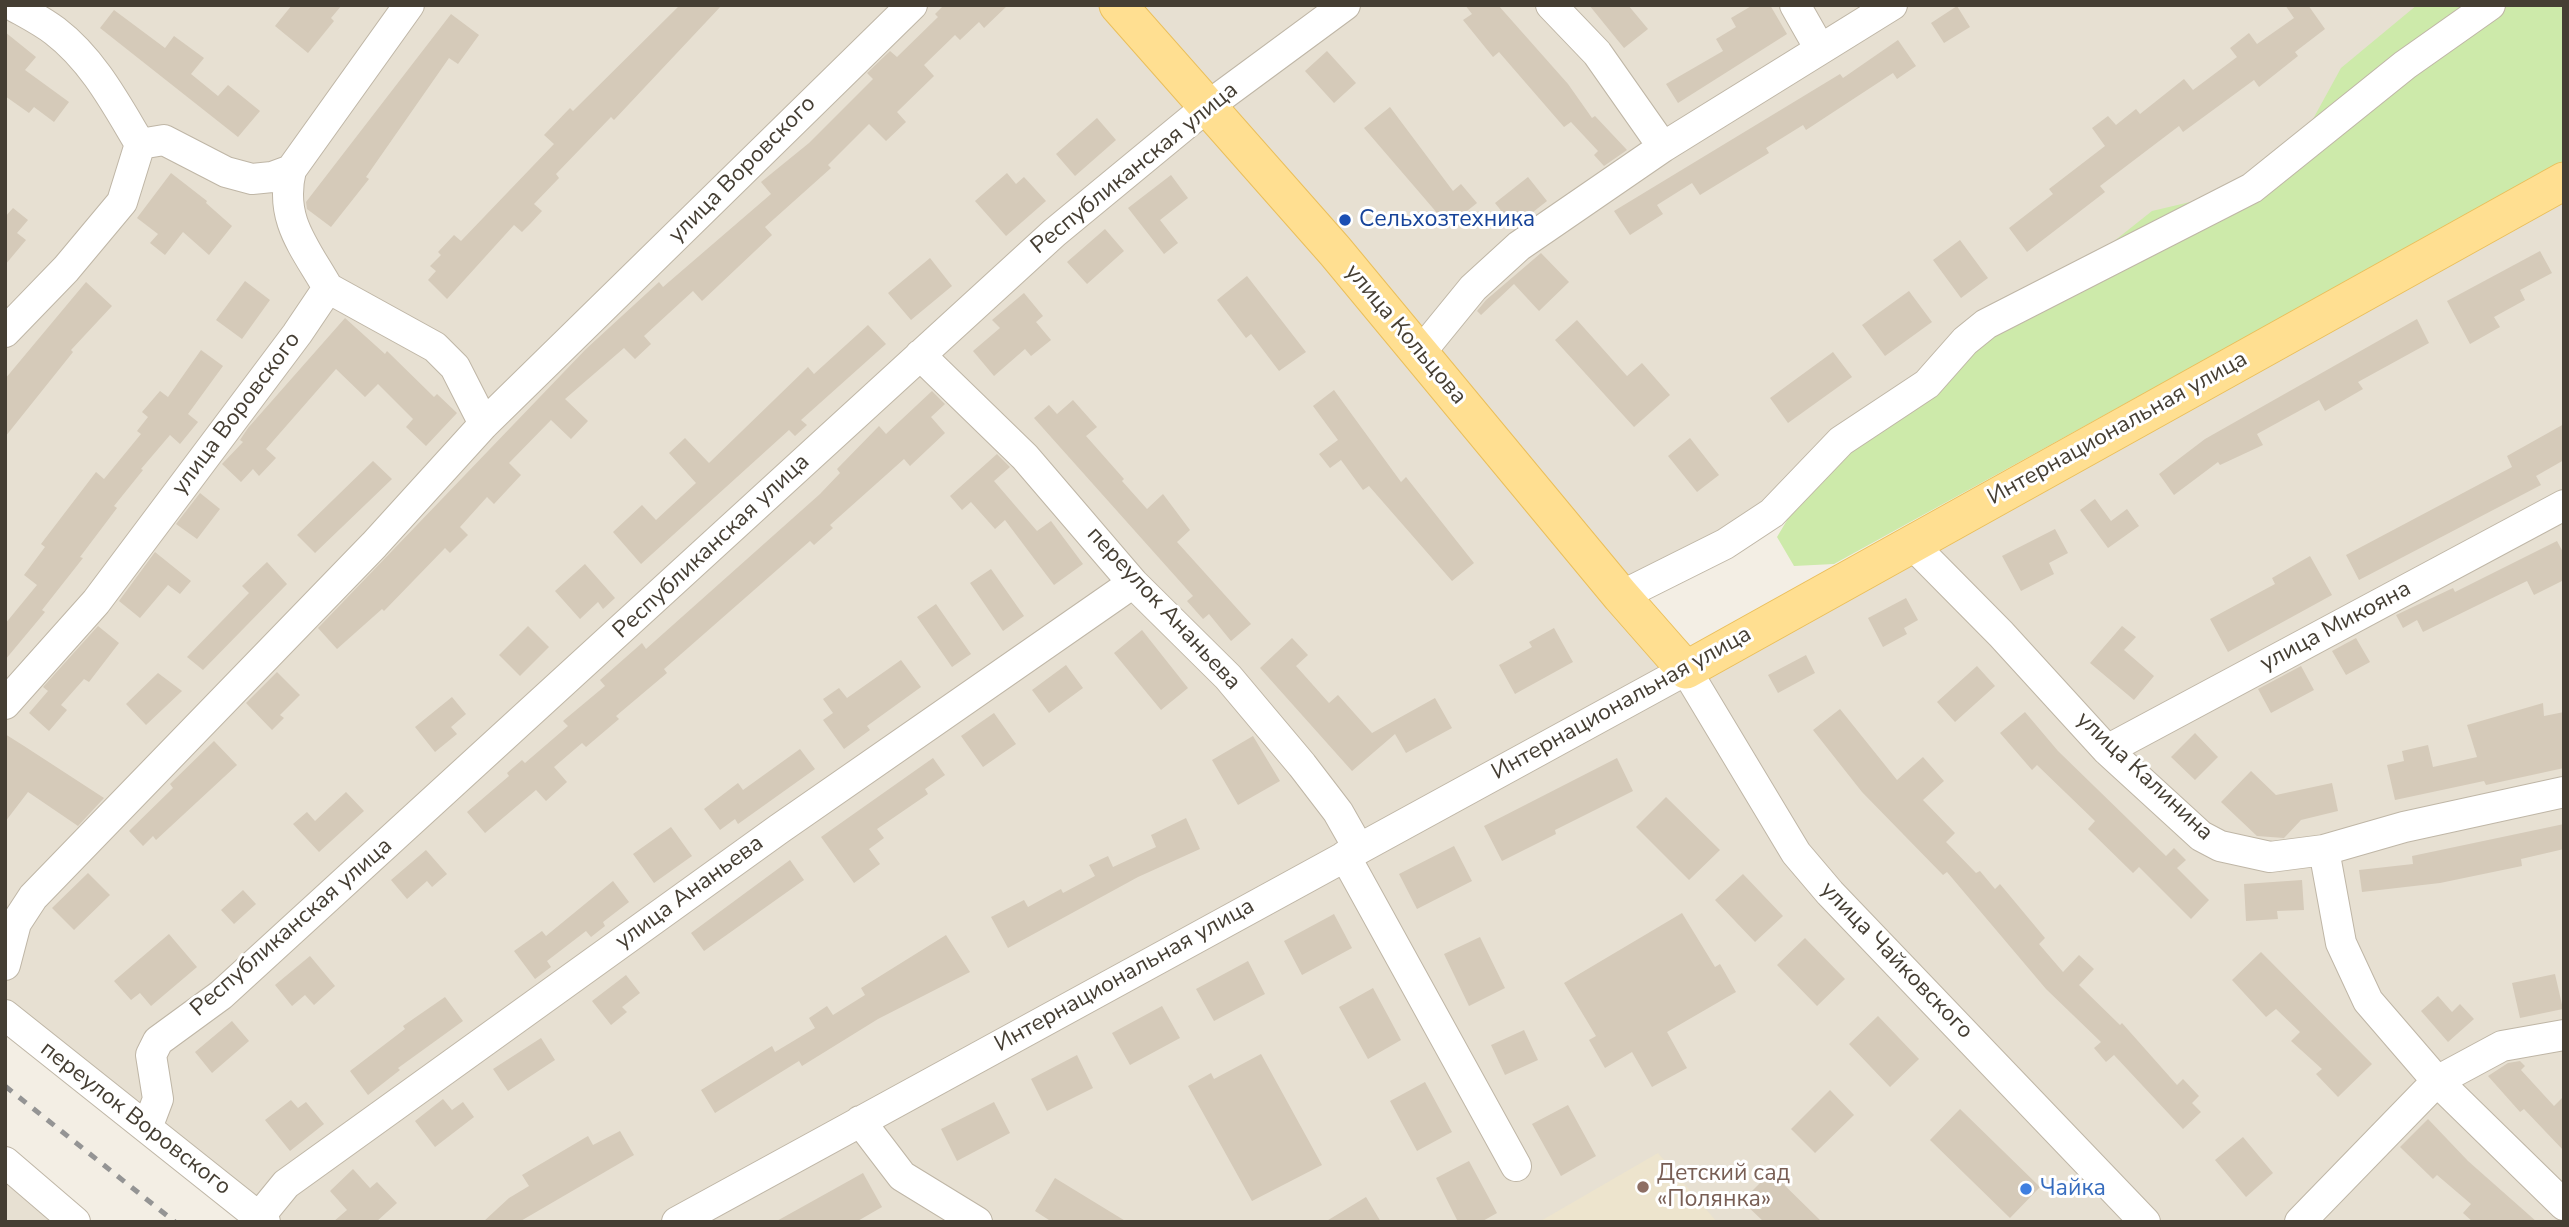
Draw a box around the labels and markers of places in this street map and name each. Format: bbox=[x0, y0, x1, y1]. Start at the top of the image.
place label: Сельхозтехника bbox=[1359, 206, 1535, 234]
marker: Сельхозтехника bbox=[1337, 212, 1353, 228]
place label: Детский сад «Полянка» bbox=[1657, 1160, 1790, 1214]
place label: Чайка bbox=[2040, 1175, 2106, 1203]
marker: Детский сад «Полянка» bbox=[1635, 1179, 1651, 1195]
marker: Чайка bbox=[2018, 1181, 2034, 1197]

